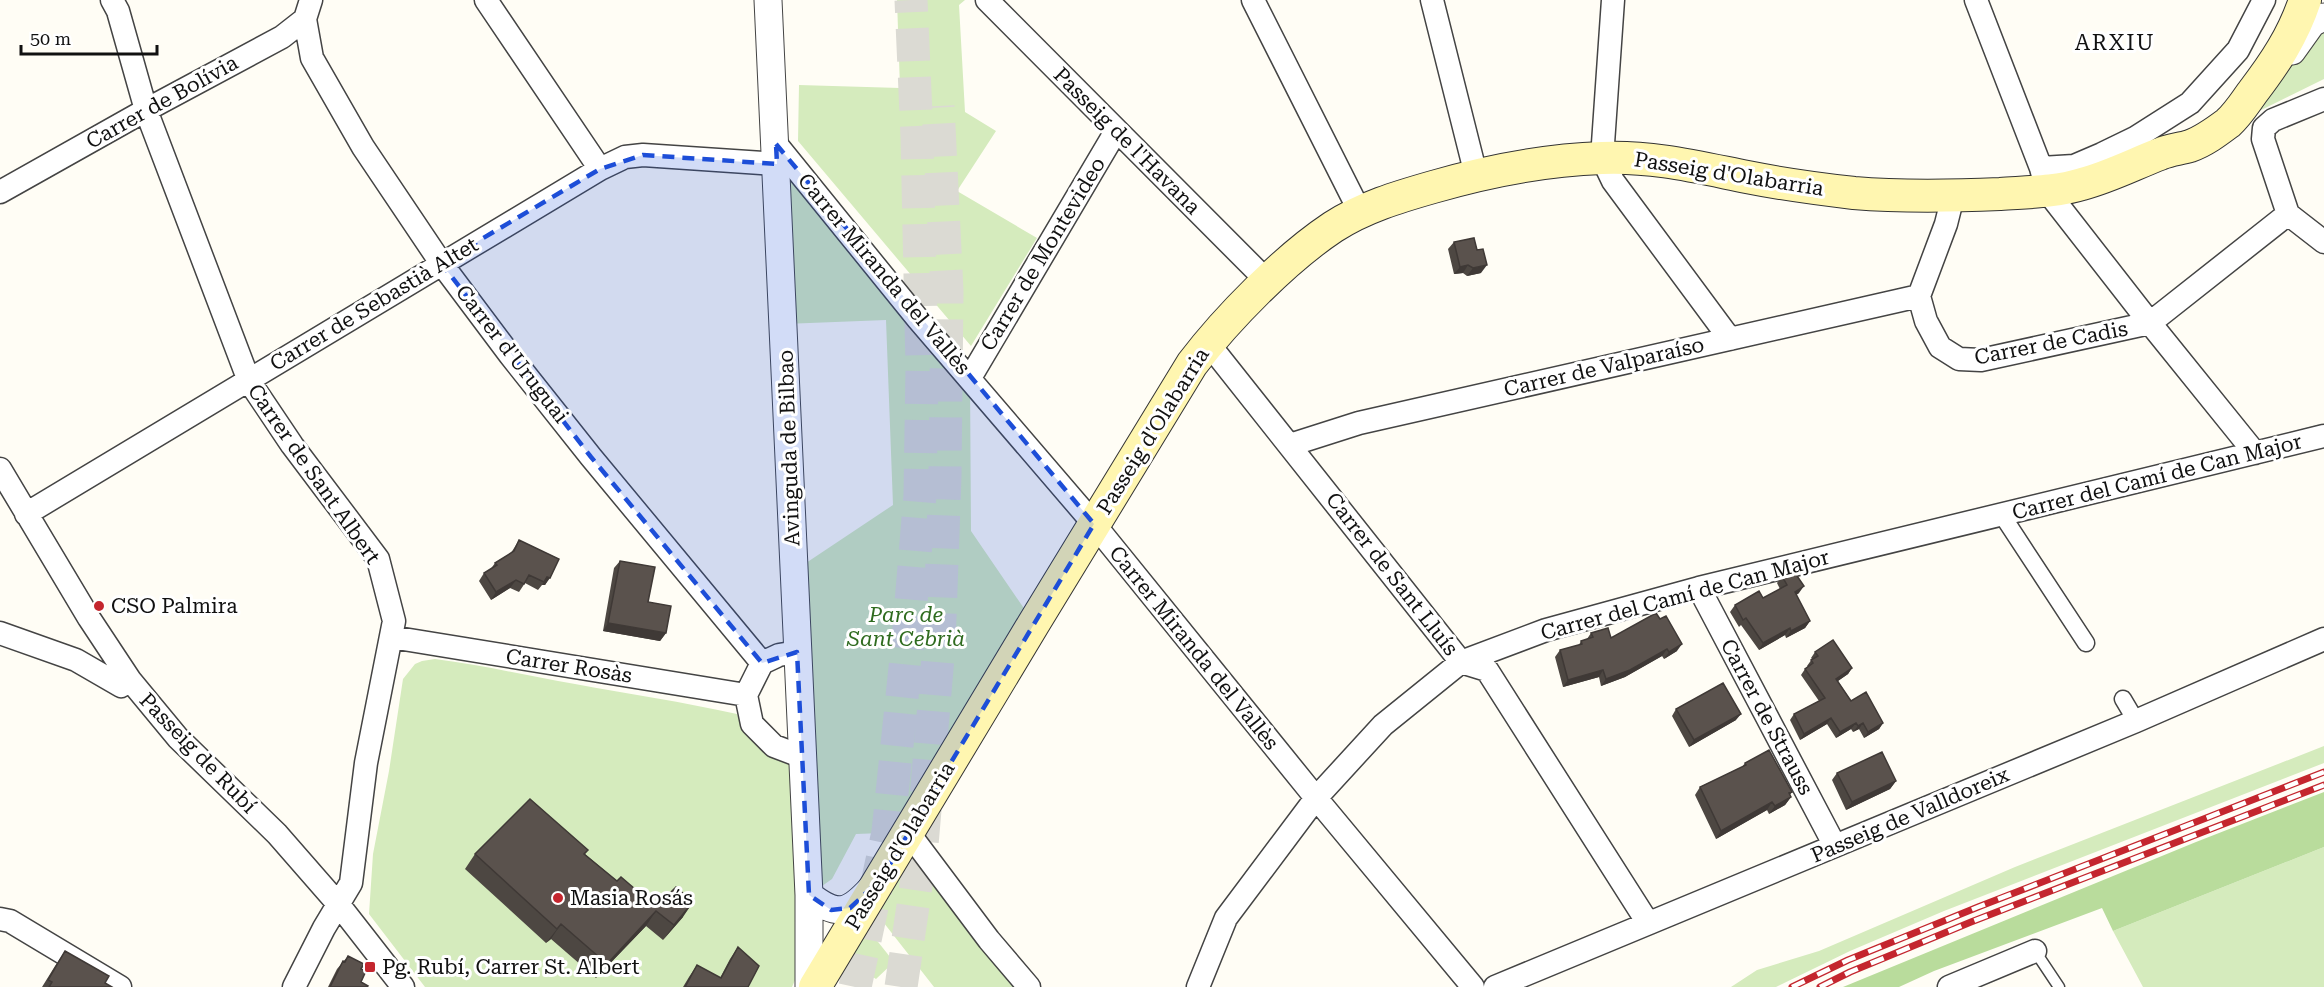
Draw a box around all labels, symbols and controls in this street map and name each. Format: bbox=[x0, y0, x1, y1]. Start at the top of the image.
scale bar bbox=[21, 18, 158, 56]
text: 50 m bbox=[30, 28, 71, 49]
district label: ARXIU bbox=[2075, 30, 2155, 55]
street label: Carrer de Bolívia bbox=[82, 50, 243, 154]
street label: Passeig de l'Havana bbox=[1049, 63, 1206, 220]
street label: Passeig d'Olabarria bbox=[1633, 147, 1826, 201]
street label: Carrer de Montevideo bbox=[976, 153, 1110, 355]
street label: Carrer Miranda del Vallès bbox=[793, 169, 975, 379]
street label: Carrer de Sebastià Altet bbox=[266, 232, 482, 376]
street label: Carrer d'Uruguai bbox=[451, 280, 573, 428]
street label: Carrer de Cadis bbox=[1972, 316, 2130, 370]
street label: Carrer de Valparaíso bbox=[1502, 332, 1706, 402]
street label: Passeig d'Olabarria bbox=[1092, 343, 1214, 519]
street label: Avinguda de Bilbao bbox=[774, 349, 804, 547]
street label: Carrer de Sant Albert bbox=[243, 380, 385, 569]
street label: Carrer del Camí de Can Major bbox=[2010, 429, 2305, 525]
street label: Carrer de Sant Lluís bbox=[1321, 488, 1463, 660]
street label: Carrer Miranda del Vallès bbox=[1104, 541, 1284, 755]
street label: Carrer del Camí de Can Major bbox=[1538, 545, 1832, 645]
place label: CSO Palmira bbox=[111, 594, 238, 618]
marker: CSO Palmira bbox=[92, 599, 106, 613]
park label: Parc de Sant Cebrià bbox=[846, 603, 965, 651]
street label: Carrer de Strauss bbox=[1716, 635, 1818, 799]
street label: Carrer Rosàs bbox=[504, 644, 634, 688]
street label: Passeig de Rubí bbox=[135, 688, 261, 818]
street label: Passeig d'Olabarria bbox=[840, 757, 960, 934]
street label: Passeig de Valldoreix bbox=[1807, 762, 2013, 868]
place label: Masia Rosás bbox=[570, 886, 693, 910]
marker: Masia Rosás bbox=[551, 891, 565, 905]
place label: Pg. Rubí, Carrer St. Albert bbox=[382, 955, 640, 979]
marker: Pg. Rubí, Carrer St. Albert bbox=[363, 960, 377, 974]

